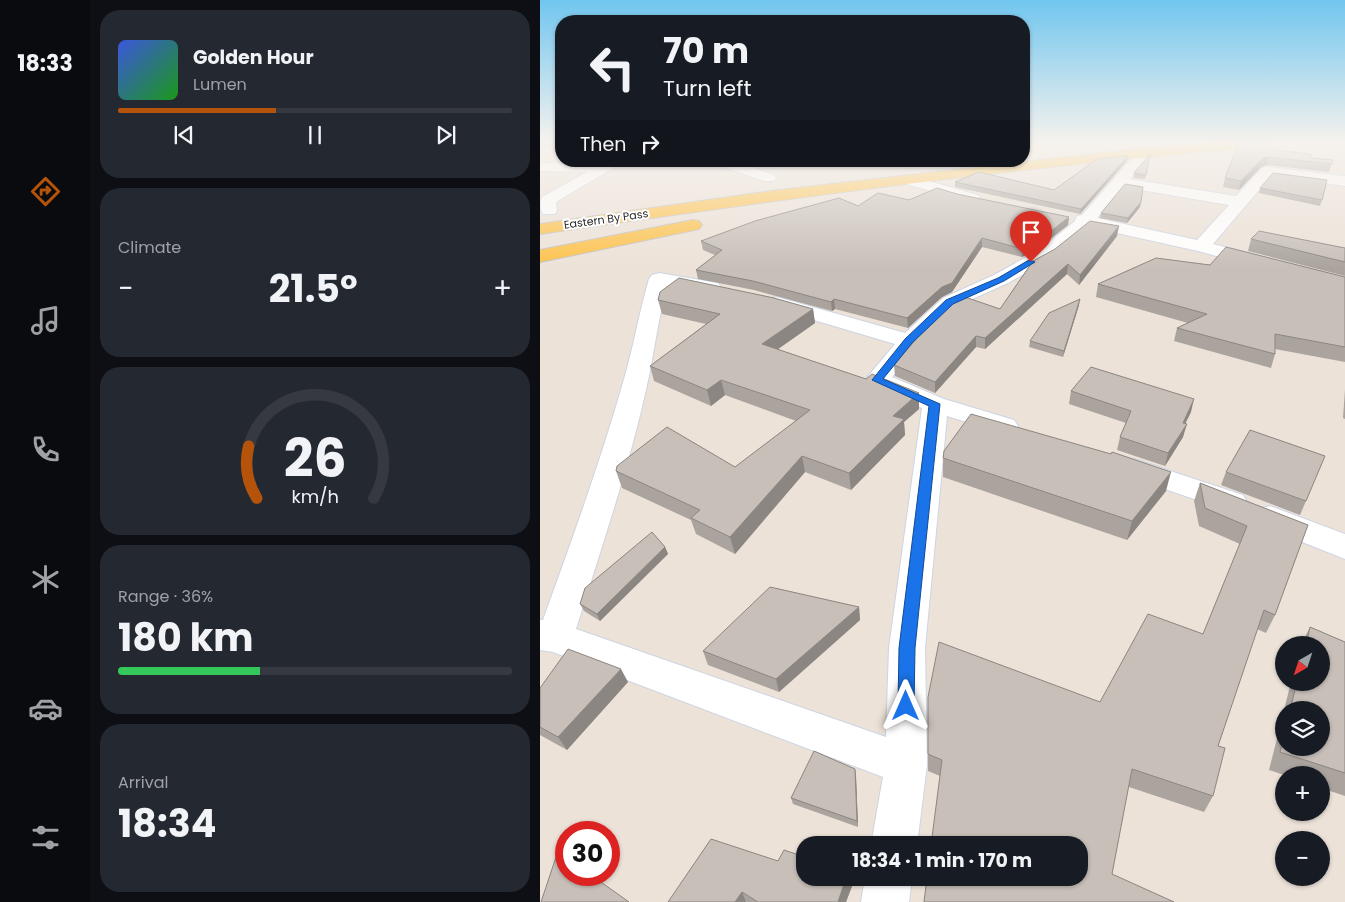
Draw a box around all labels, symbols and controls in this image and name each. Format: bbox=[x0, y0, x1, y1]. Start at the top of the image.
text: 70 m bbox=[663, 26, 749, 75]
icon: left bbox=[580, 35, 645, 100]
text: Golden Hour bbox=[193, 44, 314, 71]
text: 18:33 bbox=[17, 48, 73, 79]
text: Lumen bbox=[193, 73, 247, 96]
text: Turn left bbox=[663, 73, 751, 104]
icon: previous bbox=[170, 121, 198, 149]
icon: pause bbox=[301, 121, 329, 149]
icon: next bbox=[432, 121, 460, 149]
icon: right bbox=[636, 130, 664, 158]
text: Then bbox=[580, 131, 626, 158]
icon: directions bbox=[28, 174, 63, 209]
street label: Eastern By Pass bbox=[563, 205, 649, 233]
pin bbox=[1010, 211, 1052, 262]
icon: arrive bbox=[1017, 218, 1045, 246]
text: Climate bbox=[118, 236, 181, 259]
text: 21.5° bbox=[269, 262, 358, 315]
text: − bbox=[118, 269, 133, 308]
text: + bbox=[493, 269, 512, 308]
icon: music bbox=[28, 303, 63, 338]
text: 26 bbox=[284, 422, 346, 495]
icon: phone bbox=[28, 432, 63, 467]
text: km/h bbox=[291, 484, 339, 509]
icon: climate bbox=[28, 562, 63, 597]
text: Range · 36% bbox=[118, 585, 213, 608]
text: 180 km bbox=[118, 611, 253, 664]
north arrow bbox=[1275, 636, 1330, 691]
map controls bbox=[1275, 636, 1330, 886]
position arrow bbox=[879, 679, 931, 731]
icon: car bbox=[28, 691, 63, 726]
button: layers bbox=[1275, 701, 1330, 756]
button: + bbox=[1275, 766, 1330, 821]
text: Arrival bbox=[118, 771, 168, 794]
text: 18:34 bbox=[118, 797, 216, 850]
icon: filters bbox=[28, 820, 63, 855]
speed limit sign: 30 bbox=[555, 821, 620, 886]
button: − bbox=[1275, 831, 1330, 886]
text: 18:34 · 1 min · 170 m bbox=[852, 847, 1032, 874]

